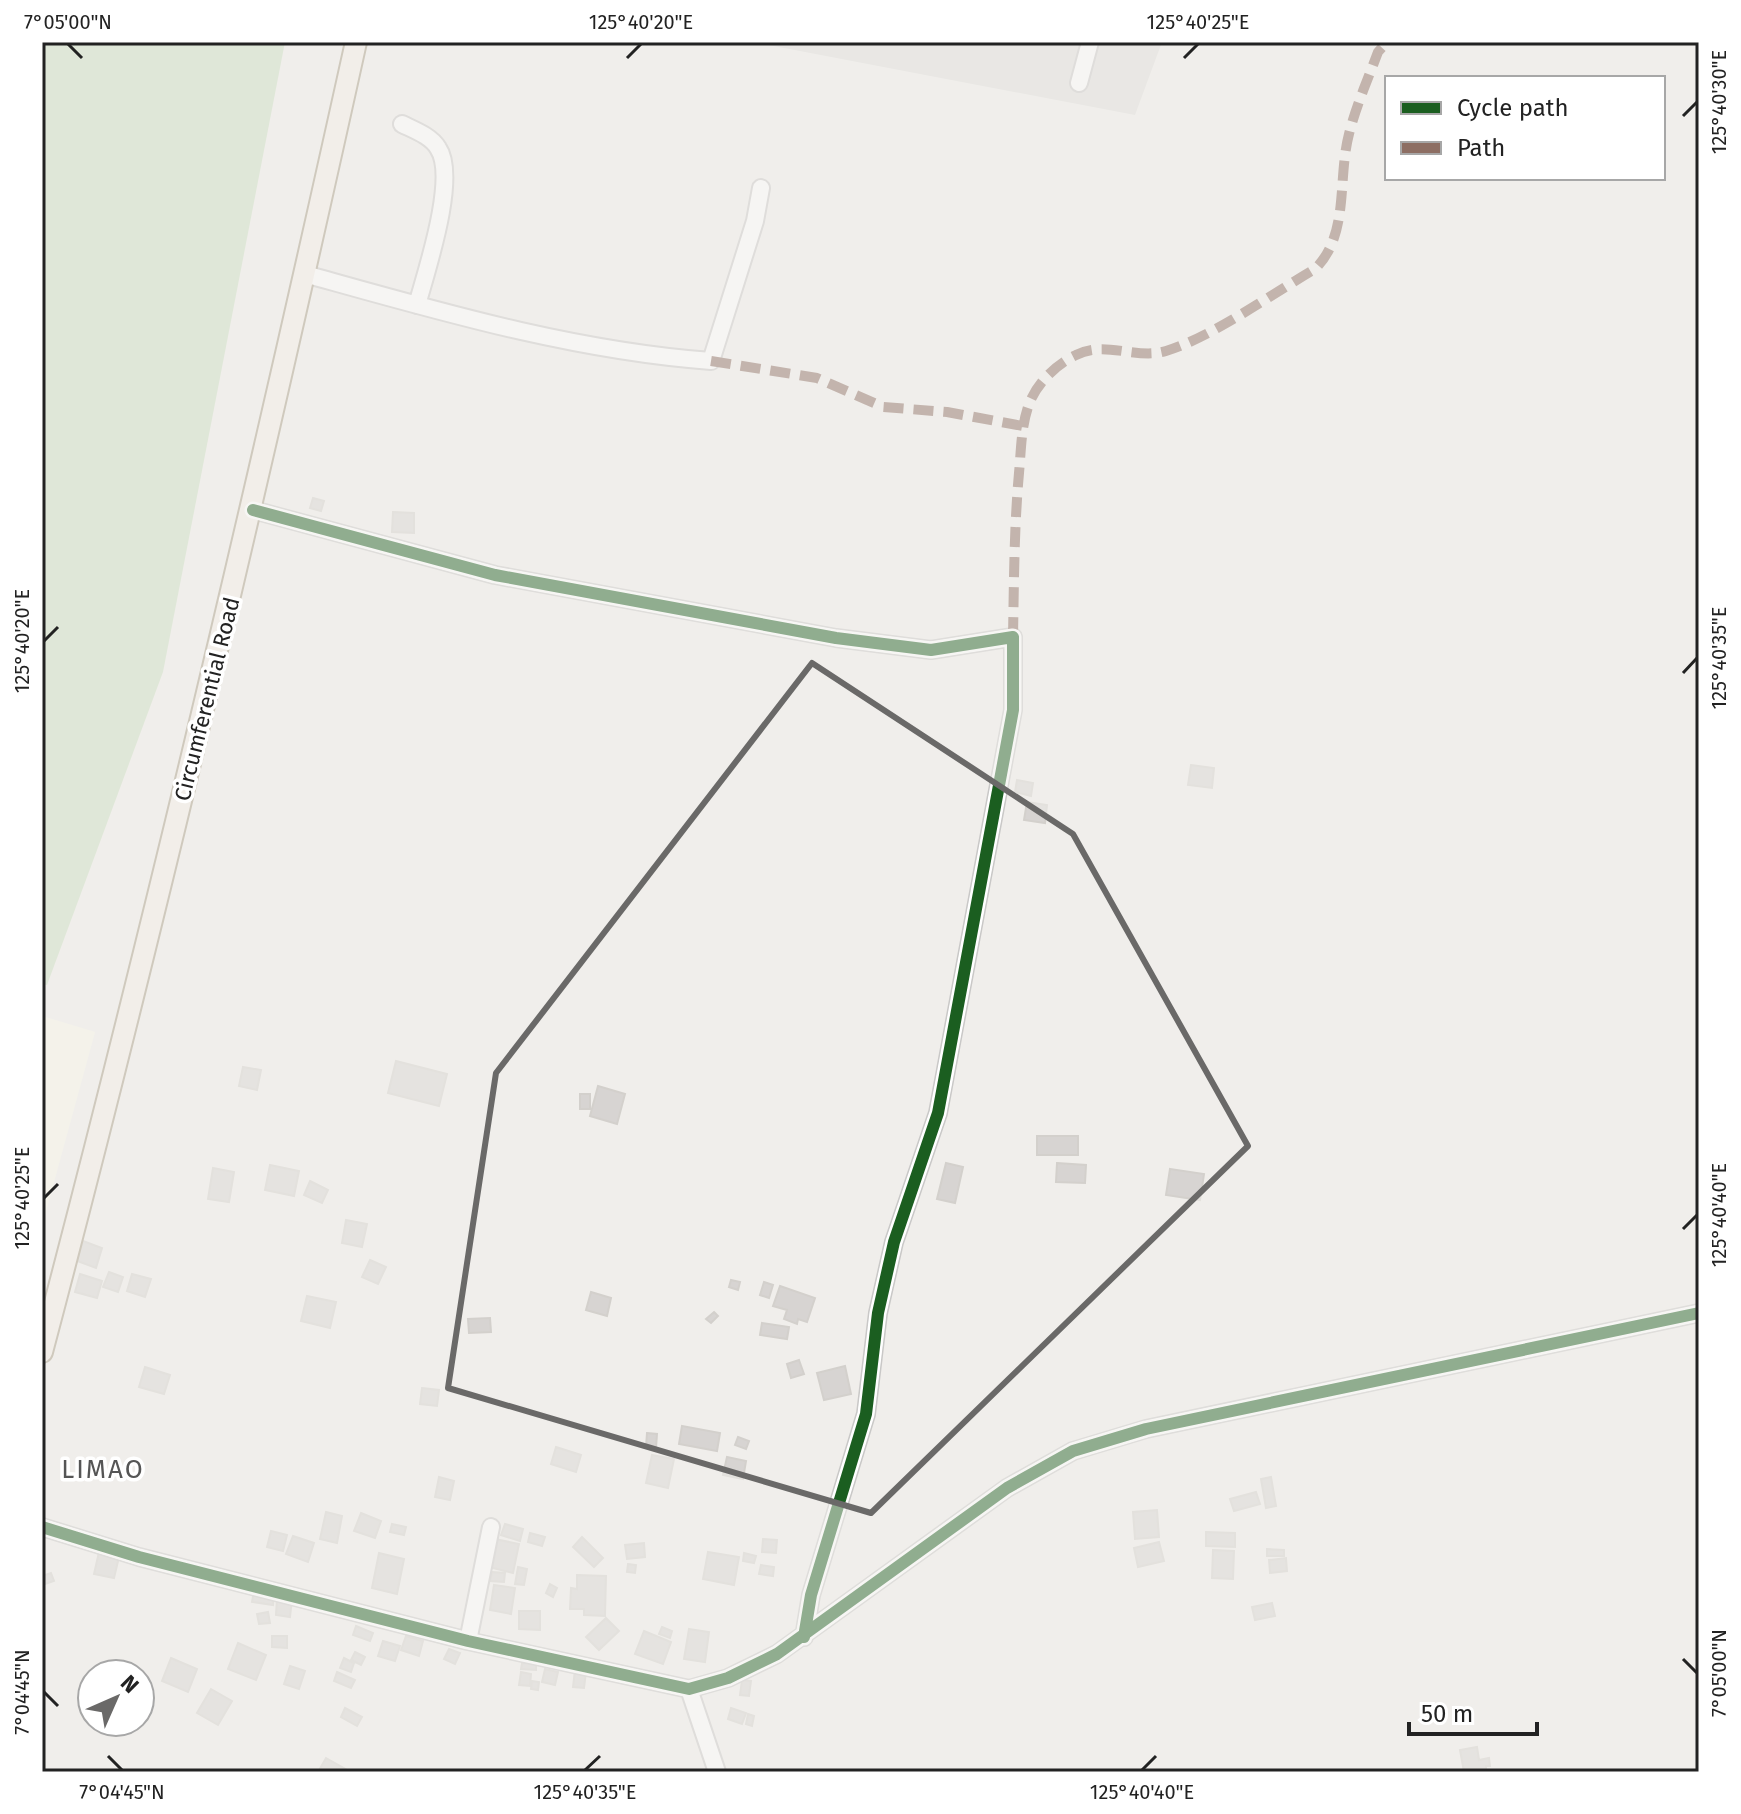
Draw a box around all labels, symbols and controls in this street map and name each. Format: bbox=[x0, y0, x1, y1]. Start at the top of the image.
text: 7°05'00"N bbox=[24, 10, 112, 34]
text: 125°40'20"E bbox=[589, 10, 693, 34]
text: 125°40'25"E bbox=[1147, 10, 1249, 34]
text: 125°40'30"E bbox=[1707, 50, 1731, 154]
legend bbox=[1385, 76, 1665, 180]
text: Cycle path bbox=[1457, 94, 1569, 122]
text: Path bbox=[1457, 134, 1505, 162]
text: 125°40'20"E bbox=[10, 589, 34, 693]
street label: Circumferential Road bbox=[169, 594, 245, 804]
text: 125°40'35"E bbox=[1707, 607, 1731, 709]
text: 125°40'25"E bbox=[10, 1147, 34, 1249]
text: 125°40'40"E bbox=[1707, 1163, 1731, 1267]
district label: LIMAO bbox=[61, 1454, 145, 1485]
text: 7°05'00"N bbox=[1707, 1629, 1731, 1717]
text: 7°04'45"N bbox=[10, 1649, 34, 1735]
north arrow bbox=[76, 1658, 156, 1738]
text: N bbox=[115, 1670, 144, 1699]
scale bar bbox=[1409, 1686, 1537, 1736]
text: 50 m bbox=[1421, 1700, 1473, 1728]
text: 7°04'45"N bbox=[79, 1780, 165, 1804]
text: 125°40'35"E bbox=[534, 1780, 636, 1804]
text: 125°40'40"E bbox=[1090, 1780, 1194, 1804]

